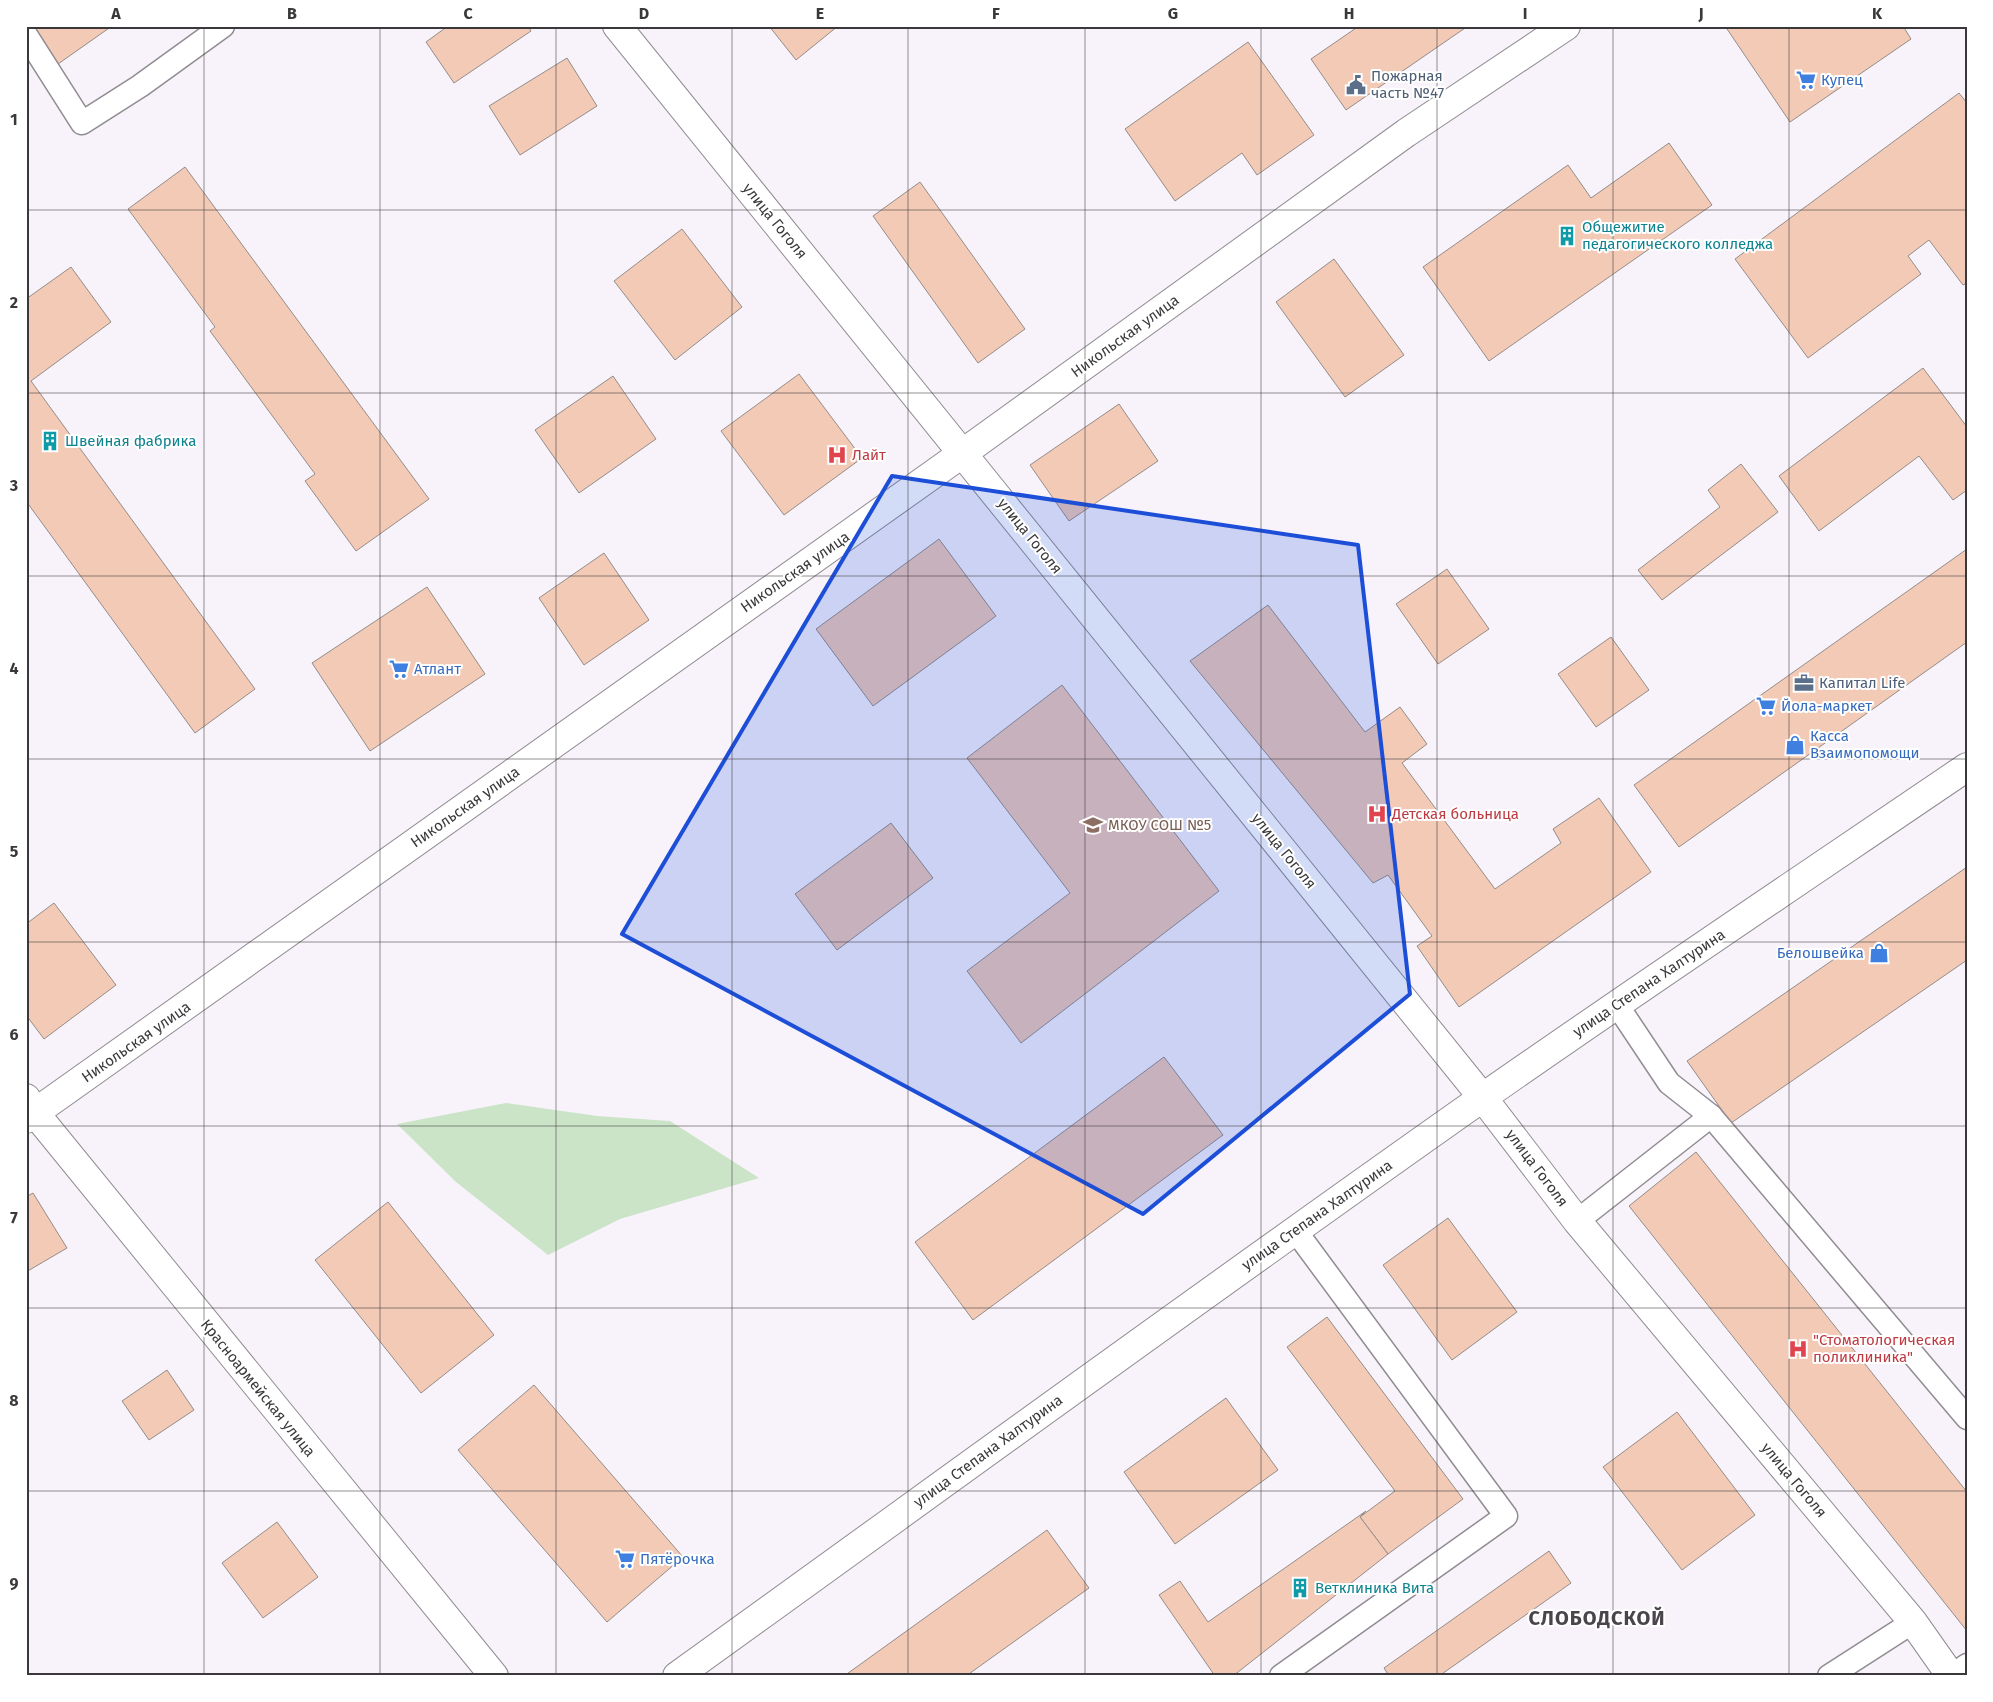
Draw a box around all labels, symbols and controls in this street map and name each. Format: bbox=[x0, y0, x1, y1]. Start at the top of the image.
text: A bbox=[110, 4, 121, 23]
text: B bbox=[287, 4, 297, 23]
text: C bbox=[463, 4, 473, 23]
text: D bbox=[639, 4, 649, 23]
text: E bbox=[816, 4, 824, 23]
text: F bbox=[992, 4, 1000, 23]
text: G bbox=[1168, 4, 1178, 23]
text: H bbox=[1344, 4, 1354, 23]
text: I bbox=[1523, 4, 1527, 23]
text: J bbox=[1697, 4, 1704, 23]
text: K bbox=[1872, 4, 1883, 23]
place label: Пожарная часть №47 bbox=[1371, 67, 1445, 102]
supermarket icon: Купец bbox=[1795, 69, 1817, 91]
place label: Купец bbox=[1821, 71, 1863, 89]
public building icon: Пожарная часть №47 bbox=[1345, 74, 1367, 96]
text: 1 bbox=[10, 110, 18, 129]
street label: улица Гоголя bbox=[739, 179, 811, 263]
place label: Общежитие педагогического колледжа bbox=[1582, 218, 1773, 253]
building icon: Общежитие педагогического колледжа bbox=[1556, 225, 1578, 247]
street label: Никольская улица bbox=[1068, 291, 1182, 381]
text: 2 bbox=[10, 293, 18, 312]
building icon: Швейная фабрика bbox=[39, 430, 61, 452]
place label: Швейная фабрика bbox=[65, 432, 196, 450]
hospital icon: Лайт bbox=[826, 444, 848, 466]
place label: Лайт bbox=[852, 446, 886, 464]
text: 3 bbox=[9, 476, 18, 495]
street label: улица Гоголя bbox=[994, 494, 1066, 578]
street label: Никольская улица bbox=[737, 528, 853, 616]
supermarket icon: Атлант bbox=[388, 658, 410, 680]
text: 4 bbox=[9, 659, 19, 678]
place label: Атлант bbox=[414, 660, 461, 678]
office icon: Капитал Life bbox=[1793, 672, 1815, 694]
place label: Капитал Life bbox=[1819, 674, 1905, 692]
supermarket icon: Йола-маркет bbox=[1755, 695, 1777, 717]
place label: Йола-маркет bbox=[1781, 697, 1872, 715]
place label: Касса Взаимопомощи bbox=[1810, 727, 1920, 762]
shop icon: Касса Взаимопомощи bbox=[1784, 734, 1806, 756]
street label: Никольская улица bbox=[407, 763, 523, 851]
hospital icon: Детская больница bbox=[1366, 803, 1388, 825]
place label: Детская больница bbox=[1391, 805, 1519, 823]
street label: улица Гоголя bbox=[1248, 809, 1320, 893]
school or university icon: МКОУ СОШ №5 bbox=[1082, 814, 1104, 836]
place label: МКОУ СОШ №5 bbox=[1108, 816, 1211, 834]
text: 5 bbox=[10, 842, 19, 861]
street label: улица Степана Халтурина bbox=[1569, 925, 1729, 1041]
shop icon: Белошвейка bbox=[1868, 942, 1890, 964]
place label: Белошвейка bbox=[1777, 944, 1864, 962]
street label: Никольская улица bbox=[78, 998, 194, 1086]
text: 6 bbox=[9, 1025, 19, 1044]
street label: улица Гоголя bbox=[1502, 1126, 1572, 1210]
street label: улица Степана Халтурина bbox=[1238, 1156, 1396, 1274]
text: 7 bbox=[10, 1208, 18, 1227]
street label: Красноармейская улица bbox=[197, 1316, 319, 1460]
place label: "Стоматологическая поликлиника" bbox=[1813, 1331, 1955, 1366]
hospital icon: "Стоматологическая поликлиника" bbox=[1787, 1338, 1809, 1360]
text: 8 bbox=[9, 1391, 19, 1410]
street label: улица Степана Халтурина bbox=[910, 1391, 1066, 1511]
street label: улица Гоголя bbox=[1757, 1439, 1831, 1521]
supermarket icon: Пятёрочка bbox=[614, 1548, 636, 1570]
place label: Пятёрочка bbox=[640, 1550, 715, 1568]
text: 9 bbox=[10, 1574, 19, 1593]
building icon: Ветклиника Вита bbox=[1289, 1577, 1311, 1599]
place label: Ветклиника Вита bbox=[1315, 1579, 1434, 1597]
district label: СЛОБОДСКОЙ bbox=[1528, 1606, 1666, 1630]

